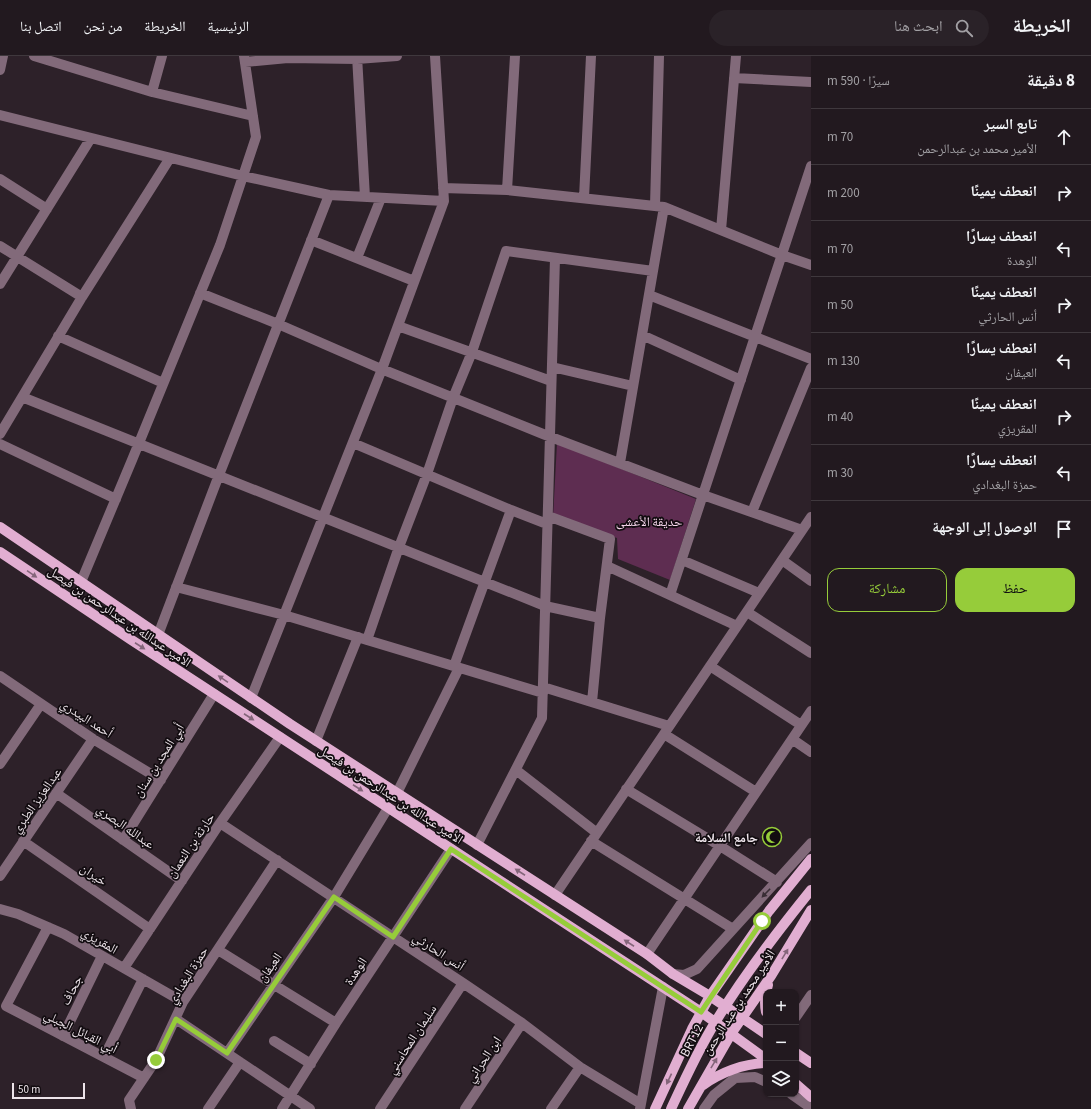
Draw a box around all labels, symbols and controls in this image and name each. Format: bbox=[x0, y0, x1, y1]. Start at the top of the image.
search box bbox=[709, 10, 989, 46]
text: الخريطة bbox=[1013, 13, 1071, 40]
text: ابحث هنا bbox=[894, 16, 943, 37]
text: اتصل بنا bbox=[20, 17, 62, 37]
text: من نحن bbox=[84, 17, 122, 37]
text: الخريطة bbox=[144, 17, 186, 37]
text: الرئيسية bbox=[208, 17, 249, 37]
icon: search bbox=[953, 17, 975, 39]
text: 8 دقيقة bbox=[1027, 69, 1075, 93]
text: سيرًا · 590 m bbox=[827, 72, 890, 90]
text: تابع السير bbox=[984, 114, 1037, 135]
icon: ahead bbox=[1053, 126, 1075, 148]
text: 70 m bbox=[827, 128, 853, 146]
text: الأمير محمد بن عبدالرحمن bbox=[917, 140, 1037, 158]
text: انعطف يمينًا bbox=[970, 181, 1037, 202]
icon: right bbox=[1053, 182, 1075, 204]
text: 200 m bbox=[827, 184, 860, 202]
text: انعطف يسارًا bbox=[966, 226, 1037, 247]
icon: left bbox=[1053, 238, 1075, 260]
text: 70 m bbox=[827, 240, 853, 258]
text: الوهدة bbox=[1007, 252, 1037, 270]
text: انعطف يمينًا bbox=[970, 282, 1037, 303]
icon: right bbox=[1053, 294, 1075, 316]
text: 50 m bbox=[827, 296, 853, 314]
text: أنس الحارثي bbox=[978, 308, 1037, 326]
text: انعطف يسارًا bbox=[966, 338, 1037, 359]
icon: left bbox=[1053, 350, 1075, 372]
text: 130 m bbox=[827, 352, 860, 370]
text: العيفان bbox=[1005, 364, 1037, 382]
text: انعطف يمينًا bbox=[970, 394, 1037, 415]
icon: right bbox=[1053, 406, 1075, 428]
text: 40 m bbox=[827, 408, 853, 426]
text: المقريزي bbox=[998, 420, 1037, 438]
text: انعطف يسارًا bbox=[966, 450, 1037, 471]
icon: left bbox=[1053, 462, 1075, 484]
text: 30 m bbox=[827, 464, 853, 482]
text: حمزة البغدادي bbox=[973, 476, 1037, 494]
park label: حديقة الأعشى bbox=[616, 513, 682, 531]
text: الوصول إلى الوجهة bbox=[932, 517, 1037, 538]
icon: arrive bbox=[1053, 518, 1075, 540]
street label: الأمير عبدالله بن عبدالرحمن بن فيصل bbox=[44, 562, 195, 672]
button: مشاركة bbox=[827, 568, 947, 612]
button: حفظ bbox=[955, 568, 1075, 612]
one-way arrow bbox=[27, 570, 38, 578]
one-way arrow bbox=[135, 642, 146, 650]
one-way arrow bbox=[218, 675, 228, 683]
street label: أحمد البيدري bbox=[56, 695, 116, 744]
one-way arrow bbox=[244, 713, 254, 721]
street label: أبي المجد بن سنان bbox=[129, 720, 190, 802]
street label: الأمير عبدالله بن عبدالرحمن بن فيصل bbox=[315, 741, 466, 848]
street label: عبدالعزيز الطبري bbox=[8, 764, 67, 838]
one-way arrow bbox=[353, 784, 363, 792]
street label: عبدالله البصري bbox=[92, 800, 158, 855]
street label: حارثة بن النعمان bbox=[163, 810, 219, 882]
mosque icon: جامع السلامة bbox=[761, 826, 783, 848]
place label: جامع السلامة bbox=[695, 829, 758, 847]
street label: خيران bbox=[76, 859, 110, 890]
one-way arrow bbox=[514, 868, 525, 876]
one-way arrow bbox=[761, 888, 771, 898]
route start bbox=[753, 912, 771, 930]
street label: المقريزي bbox=[77, 923, 121, 960]
street label: أنس الحارثي bbox=[408, 928, 468, 976]
one-way arrow bbox=[623, 939, 635, 946]
street label: حمزة البغدادي bbox=[163, 943, 214, 1008]
street label: الأمير محمد بن عبد الرحمن bbox=[698, 946, 780, 1059]
one-way arrow bbox=[781, 948, 788, 960]
street label: العيفان bbox=[253, 949, 286, 986]
street label: الوهدة bbox=[340, 954, 372, 989]
street label: جحاف bbox=[57, 972, 87, 1008]
map controls bbox=[763, 989, 799, 1097]
button: + bbox=[763, 989, 799, 1025]
street label: سليمان المحاسني bbox=[383, 1001, 442, 1079]
street label: أبي القبائل الجبلي bbox=[40, 1006, 120, 1059]
street label: BRT12 bbox=[676, 1021, 708, 1060]
button: − bbox=[763, 1025, 799, 1061]
street label: ابن الحراني bbox=[462, 1033, 507, 1087]
route end bbox=[147, 1051, 165, 1069]
one-way arrow bbox=[711, 1057, 718, 1069]
button: layers bbox=[763, 1061, 799, 1097]
one-way arrow bbox=[666, 1073, 672, 1084]
scale bar bbox=[12, 1081, 85, 1100]
text: 50 m bbox=[18, 1082, 40, 1097]

